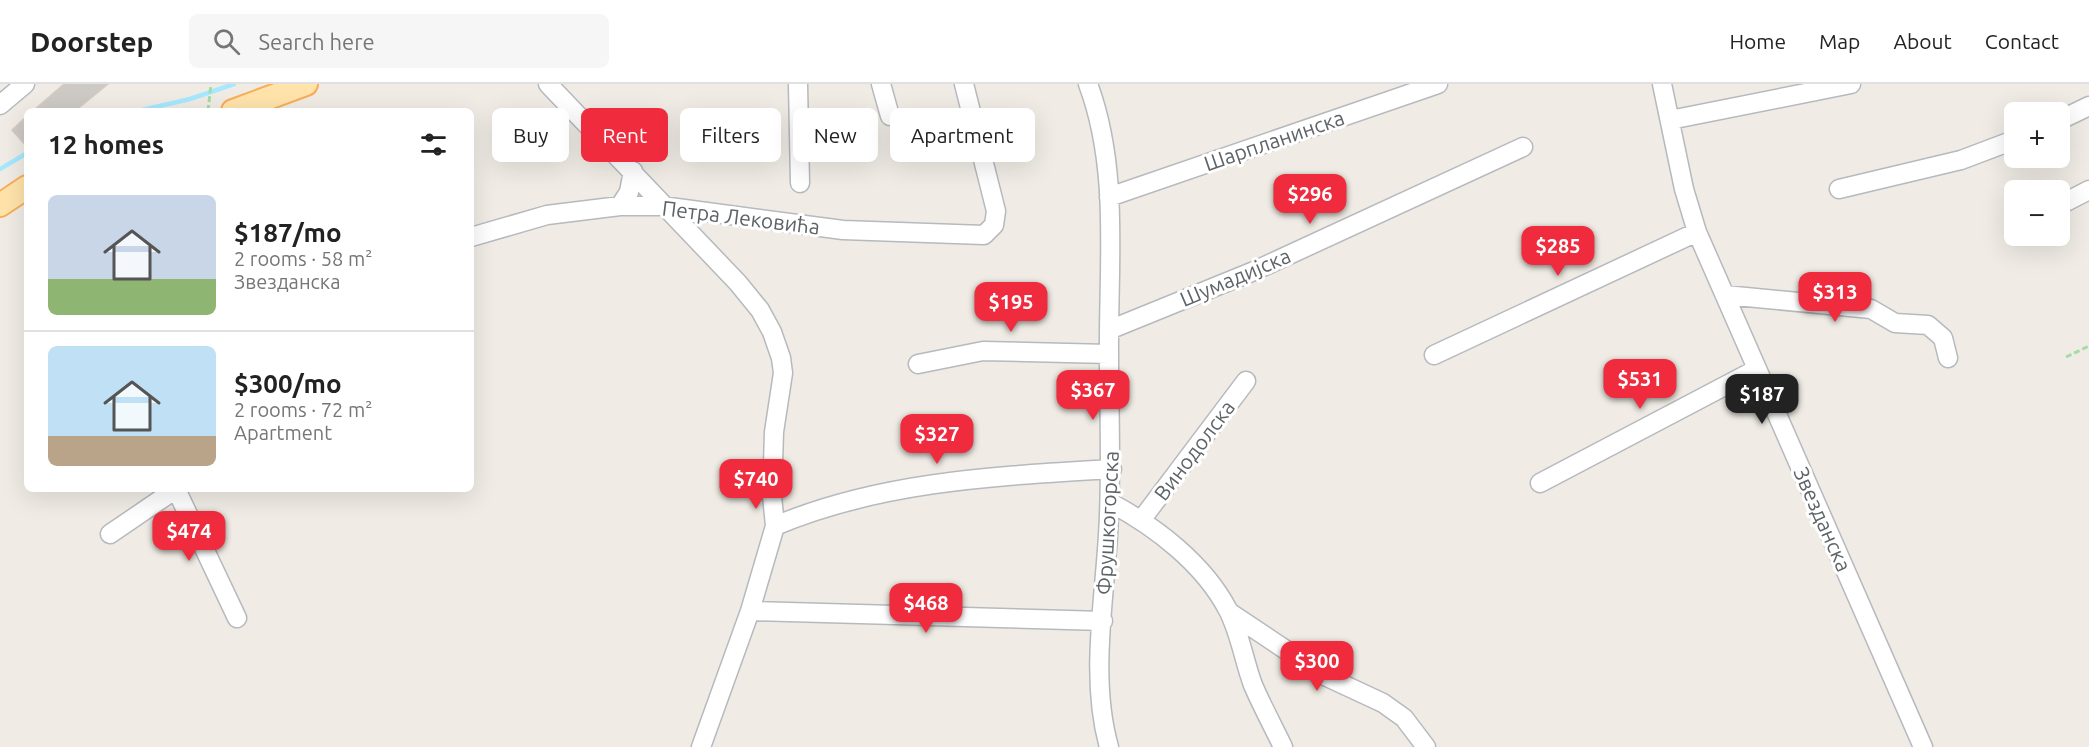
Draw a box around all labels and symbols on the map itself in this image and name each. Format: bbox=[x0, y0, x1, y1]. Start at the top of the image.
street label: Шарпланинска bbox=[1201, 105, 1347, 175]
pin: $296 bbox=[1274, 174, 1346, 225]
street label: Петра Лековића bbox=[661, 195, 821, 239]
pin: $285 bbox=[1522, 226, 1594, 277]
street label: Шумадијска bbox=[1176, 243, 1294, 311]
pin: $313 bbox=[1799, 272, 1871, 323]
pin: $195 bbox=[975, 282, 1047, 333]
pin: $531 bbox=[1604, 359, 1676, 410]
pin: $367 bbox=[1057, 370, 1129, 421]
pin: $187 bbox=[1726, 374, 1798, 425]
street label: Винодолска bbox=[1149, 395, 1239, 505]
pin: $327 bbox=[901, 414, 973, 465]
street label: Фрушкогорска bbox=[1091, 450, 1123, 596]
pin: $740 bbox=[720, 459, 792, 510]
street label: Звезданска bbox=[1789, 463, 1857, 575]
pin: $474 bbox=[153, 511, 225, 562]
pin: $468 bbox=[890, 583, 962, 634]
pin: $300 bbox=[1281, 641, 1353, 692]

